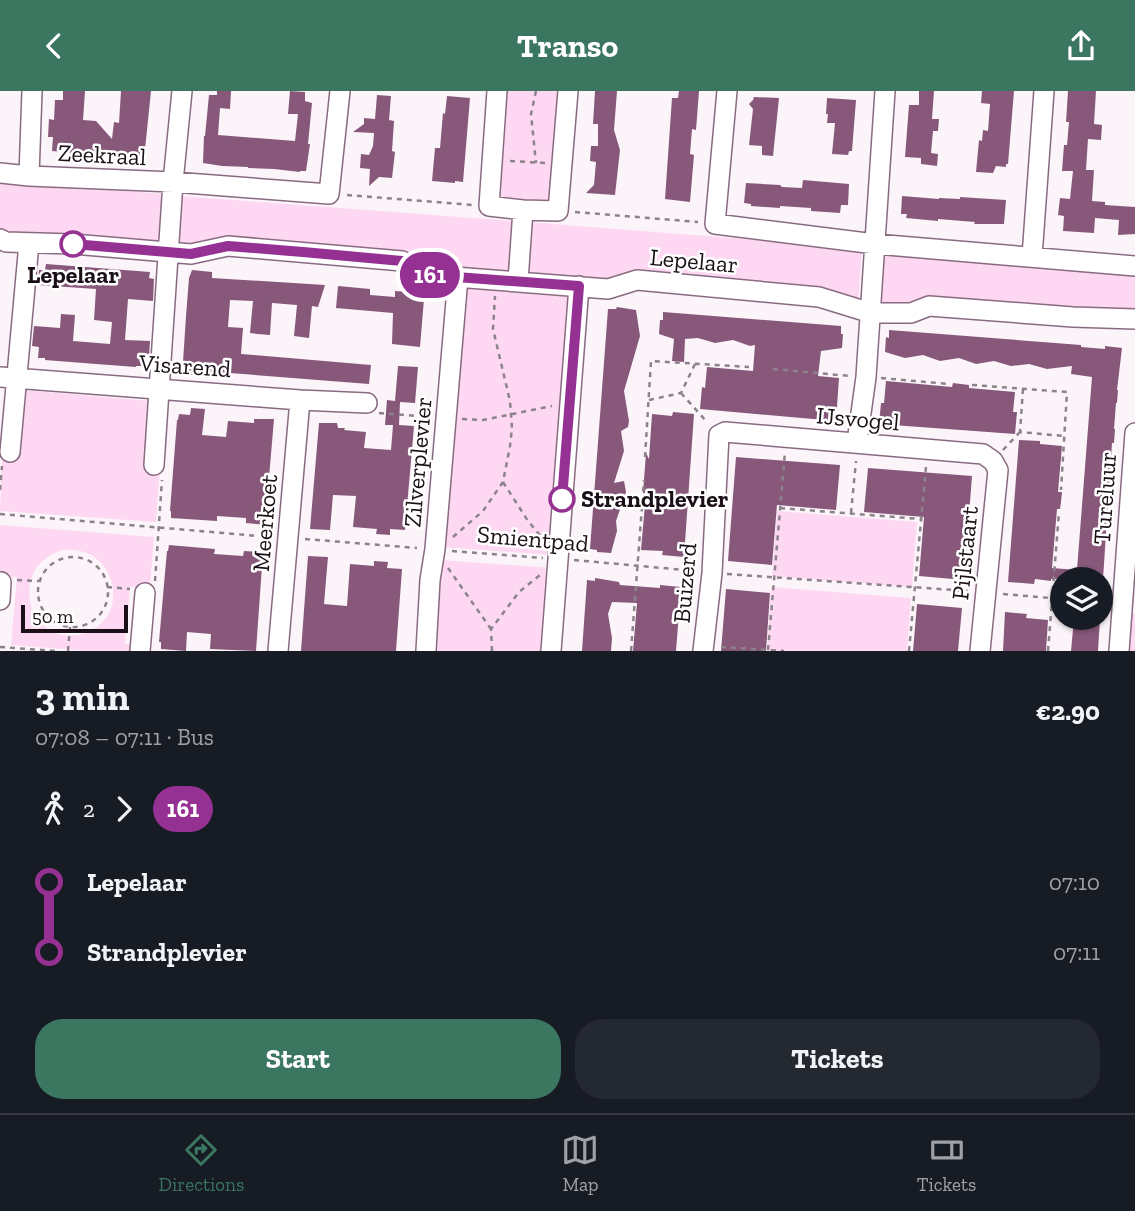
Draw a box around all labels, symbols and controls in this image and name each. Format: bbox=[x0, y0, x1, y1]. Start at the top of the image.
icon: back bbox=[35, 27, 73, 65]
text: Transo bbox=[517, 27, 618, 65]
icon: share bbox=[1062, 27, 1100, 65]
street label: Zeekraal bbox=[57, 138, 147, 171]
marker: Lepelaar bbox=[60, 231, 86, 257]
street label: Lepelaar bbox=[649, 242, 739, 279]
line badge: 161 bbox=[390, 252, 470, 298]
place label: Lepelaar bbox=[27, 260, 119, 289]
text: 161 bbox=[414, 260, 446, 289]
street label: Visarend bbox=[137, 348, 232, 383]
street label: Zilverplevier bbox=[397, 396, 438, 528]
street label: IJsvogel bbox=[815, 400, 901, 437]
street label: Tureluur bbox=[1087, 451, 1122, 545]
street label: Meerkoet bbox=[246, 473, 283, 573]
place label: Strandplevier bbox=[581, 484, 729, 513]
marker: Strandplevier bbox=[549, 486, 575, 512]
street label: Pijlstaart bbox=[945, 504, 984, 601]
street label: Smientpad bbox=[476, 519, 590, 558]
street label: Buizerd bbox=[667, 542, 702, 624]
map controls bbox=[1050, 567, 1113, 630]
button: layers bbox=[1050, 567, 1113, 630]
scale bar bbox=[21, 602, 128, 634]
text: 50 m bbox=[32, 605, 73, 628]
text: 3 min bbox=[35, 674, 130, 720]
text: €2.90 bbox=[1036, 695, 1100, 727]
text: 07:08 – 07:11 · Bus bbox=[35, 723, 214, 751]
icon: walk bbox=[35, 790, 73, 828]
icon: forward bbox=[105, 790, 143, 828]
text: 161 bbox=[167, 794, 199, 823]
text: 2 bbox=[83, 795, 95, 823]
text: Lepelaar bbox=[87, 866, 187, 898]
text: 07:10 bbox=[1049, 868, 1100, 896]
text: Strandplevier bbox=[87, 936, 247, 968]
text: 07:11 bbox=[1053, 938, 1100, 966]
button: Start bbox=[35, 1019, 561, 1099]
button: Tickets bbox=[575, 1019, 1100, 1099]
tab: Directions bbox=[159, 1131, 244, 1196]
tab: Map bbox=[561, 1131, 599, 1196]
tab: Tickets bbox=[917, 1131, 976, 1196]

